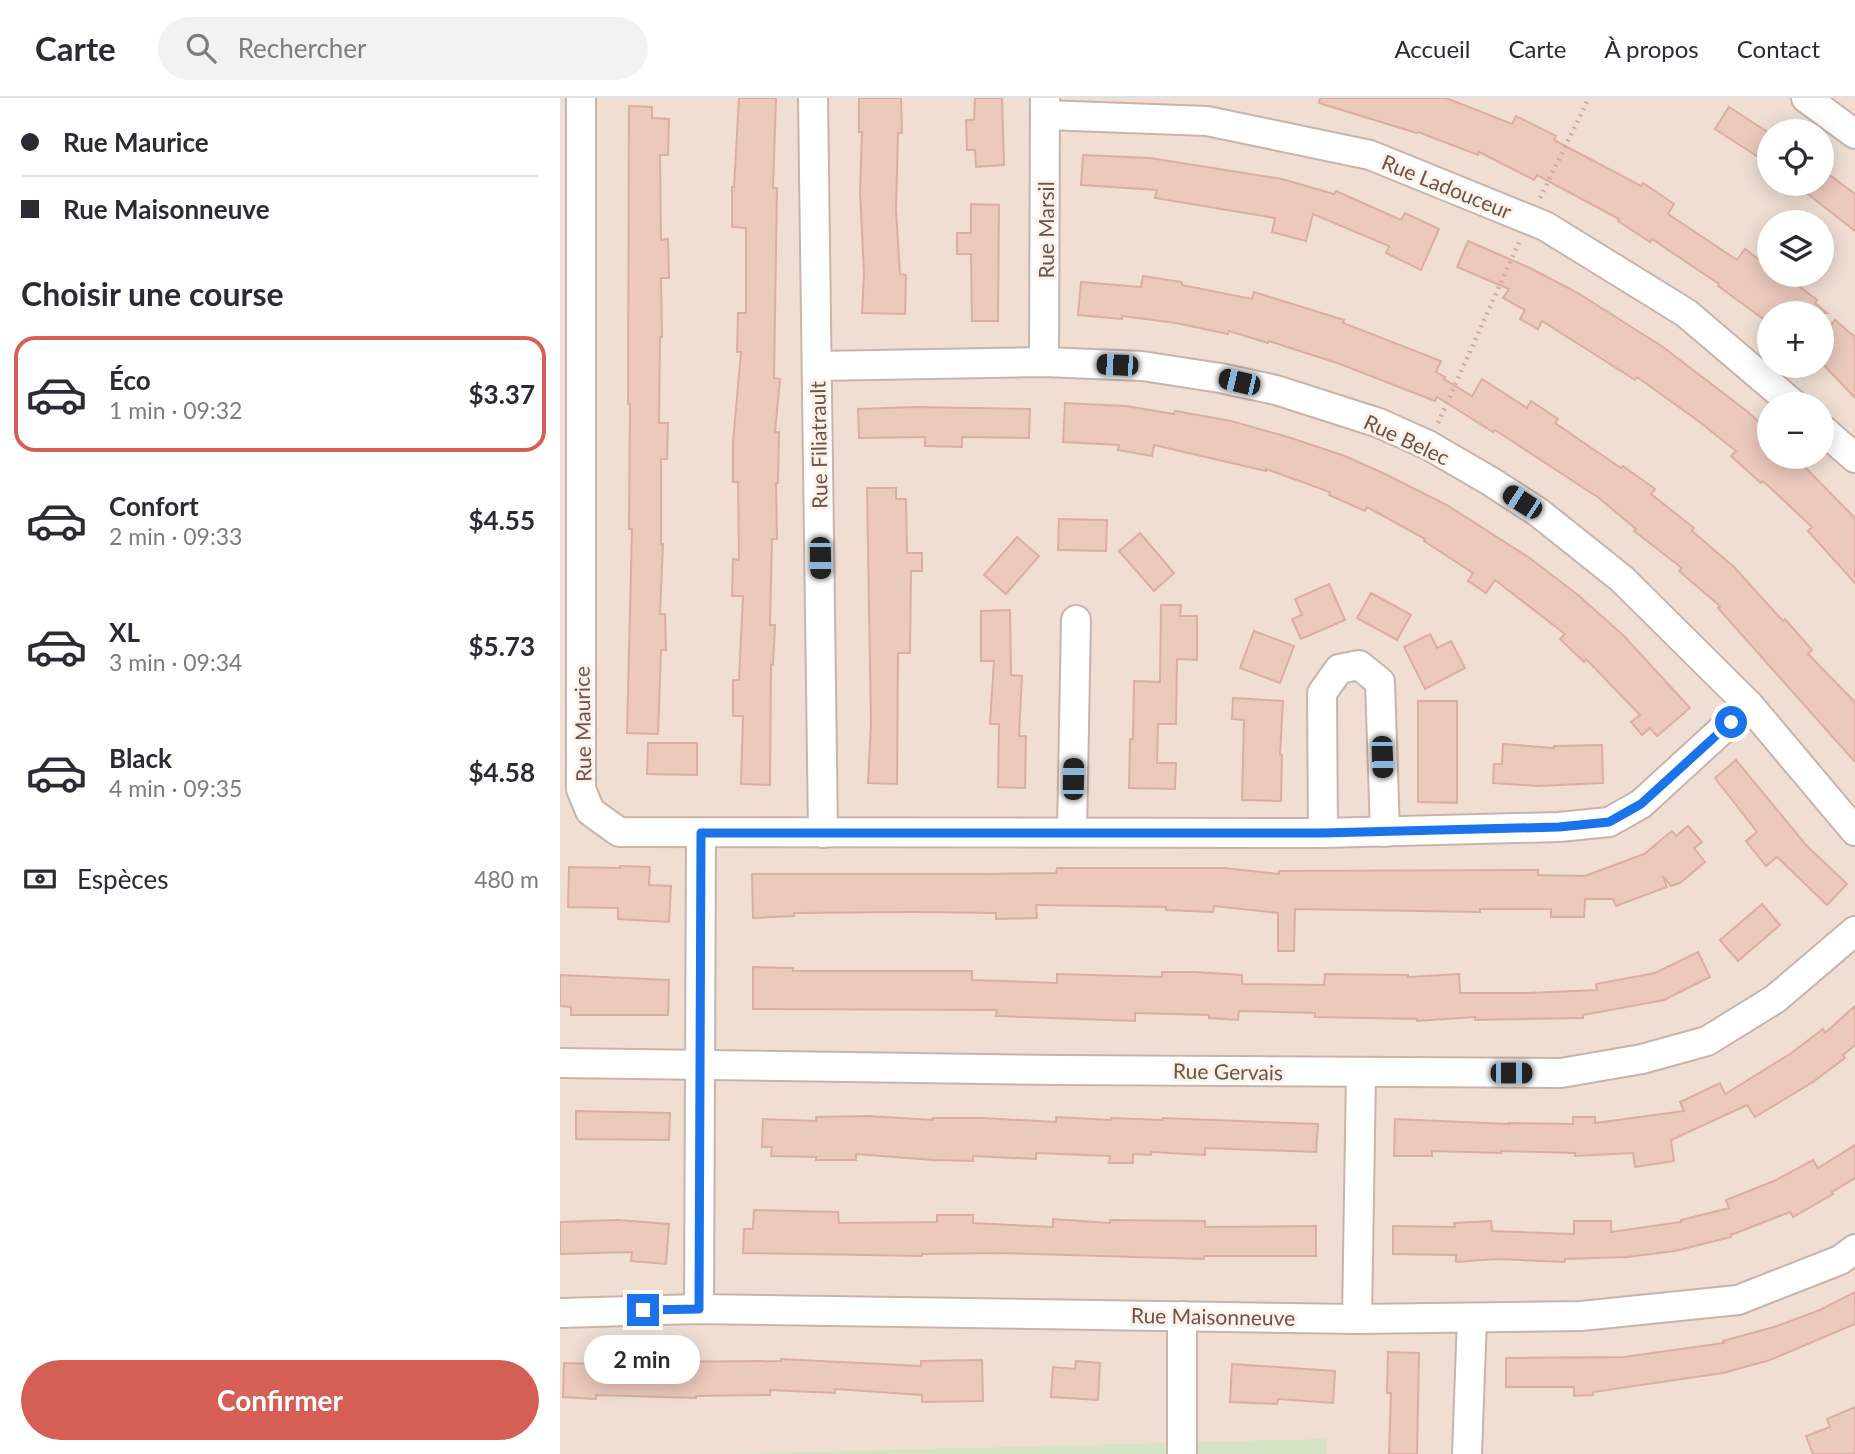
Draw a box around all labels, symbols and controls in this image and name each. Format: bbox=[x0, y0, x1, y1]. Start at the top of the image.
search box bbox=[158, 17, 648, 80]
text: Carte bbox=[35, 28, 116, 68]
icon: search bbox=[182, 29, 220, 67]
text: Rechercher bbox=[238, 32, 367, 64]
text: Accueil bbox=[1394, 34, 1470, 63]
text: Carte bbox=[1508, 34, 1566, 63]
text: À propos bbox=[1604, 34, 1699, 63]
text: Contact bbox=[1737, 34, 1820, 63]
map controls bbox=[1757, 119, 1834, 469]
button: locate bbox=[1757, 119, 1834, 196]
text: Rue Maurice bbox=[63, 126, 209, 158]
street label: Rue Ladouceur bbox=[1378, 149, 1516, 224]
street label: Rue Marsil bbox=[1033, 181, 1058, 279]
text: Rue Maisonneuve bbox=[63, 193, 270, 225]
button: layers bbox=[1757, 210, 1834, 287]
text: Choisir une course bbox=[21, 274, 284, 313]
button: + bbox=[1757, 301, 1834, 378]
car bbox=[1096, 354, 1139, 376]
icon: car bbox=[25, 363, 88, 426]
text: Éco bbox=[109, 364, 151, 396]
car bbox=[1217, 367, 1262, 397]
text: $3.37 bbox=[469, 378, 535, 410]
street label: Rue Filiatrault bbox=[804, 380, 832, 509]
button: − bbox=[1757, 392, 1834, 469]
text: 1 min · 09:32 bbox=[109, 396, 242, 424]
street label: Rue Belec bbox=[1360, 408, 1454, 470]
car bbox=[1499, 482, 1546, 522]
icon: car bbox=[25, 489, 88, 552]
text: Confort bbox=[109, 490, 199, 522]
text: $4.55 bbox=[469, 504, 535, 536]
text: 2 min · 09:33 bbox=[109, 522, 242, 550]
car bbox=[810, 537, 831, 579]
icon: car bbox=[25, 615, 88, 678]
text: XL bbox=[109, 616, 140, 648]
text: $5.73 bbox=[469, 630, 535, 662]
text: 3 min · 09:34 bbox=[109, 648, 242, 676]
street label: Rue Maurice bbox=[568, 666, 596, 782]
route start bbox=[1715, 706, 1747, 738]
car bbox=[1371, 736, 1394, 778]
icon: car bbox=[25, 741, 88, 804]
text: Black bbox=[109, 742, 172, 774]
text: $4.58 bbox=[469, 756, 535, 788]
car bbox=[1063, 758, 1084, 800]
text: 4 min · 09:35 bbox=[109, 774, 242, 802]
icon: cash bbox=[21, 860, 59, 898]
text: Espèces bbox=[77, 863, 169, 895]
text: 480 m bbox=[474, 865, 539, 893]
street label: Rue Gervais bbox=[1173, 1058, 1283, 1084]
car bbox=[1491, 1063, 1533, 1084]
route end bbox=[627, 1294, 659, 1326]
street label: Rue Maisonneuve bbox=[1131, 1302, 1295, 1330]
callout: 2 min bbox=[585, 1334, 701, 1384]
text: 2 min bbox=[613, 1345, 671, 1373]
button: Confirmer bbox=[21, 1360, 539, 1440]

